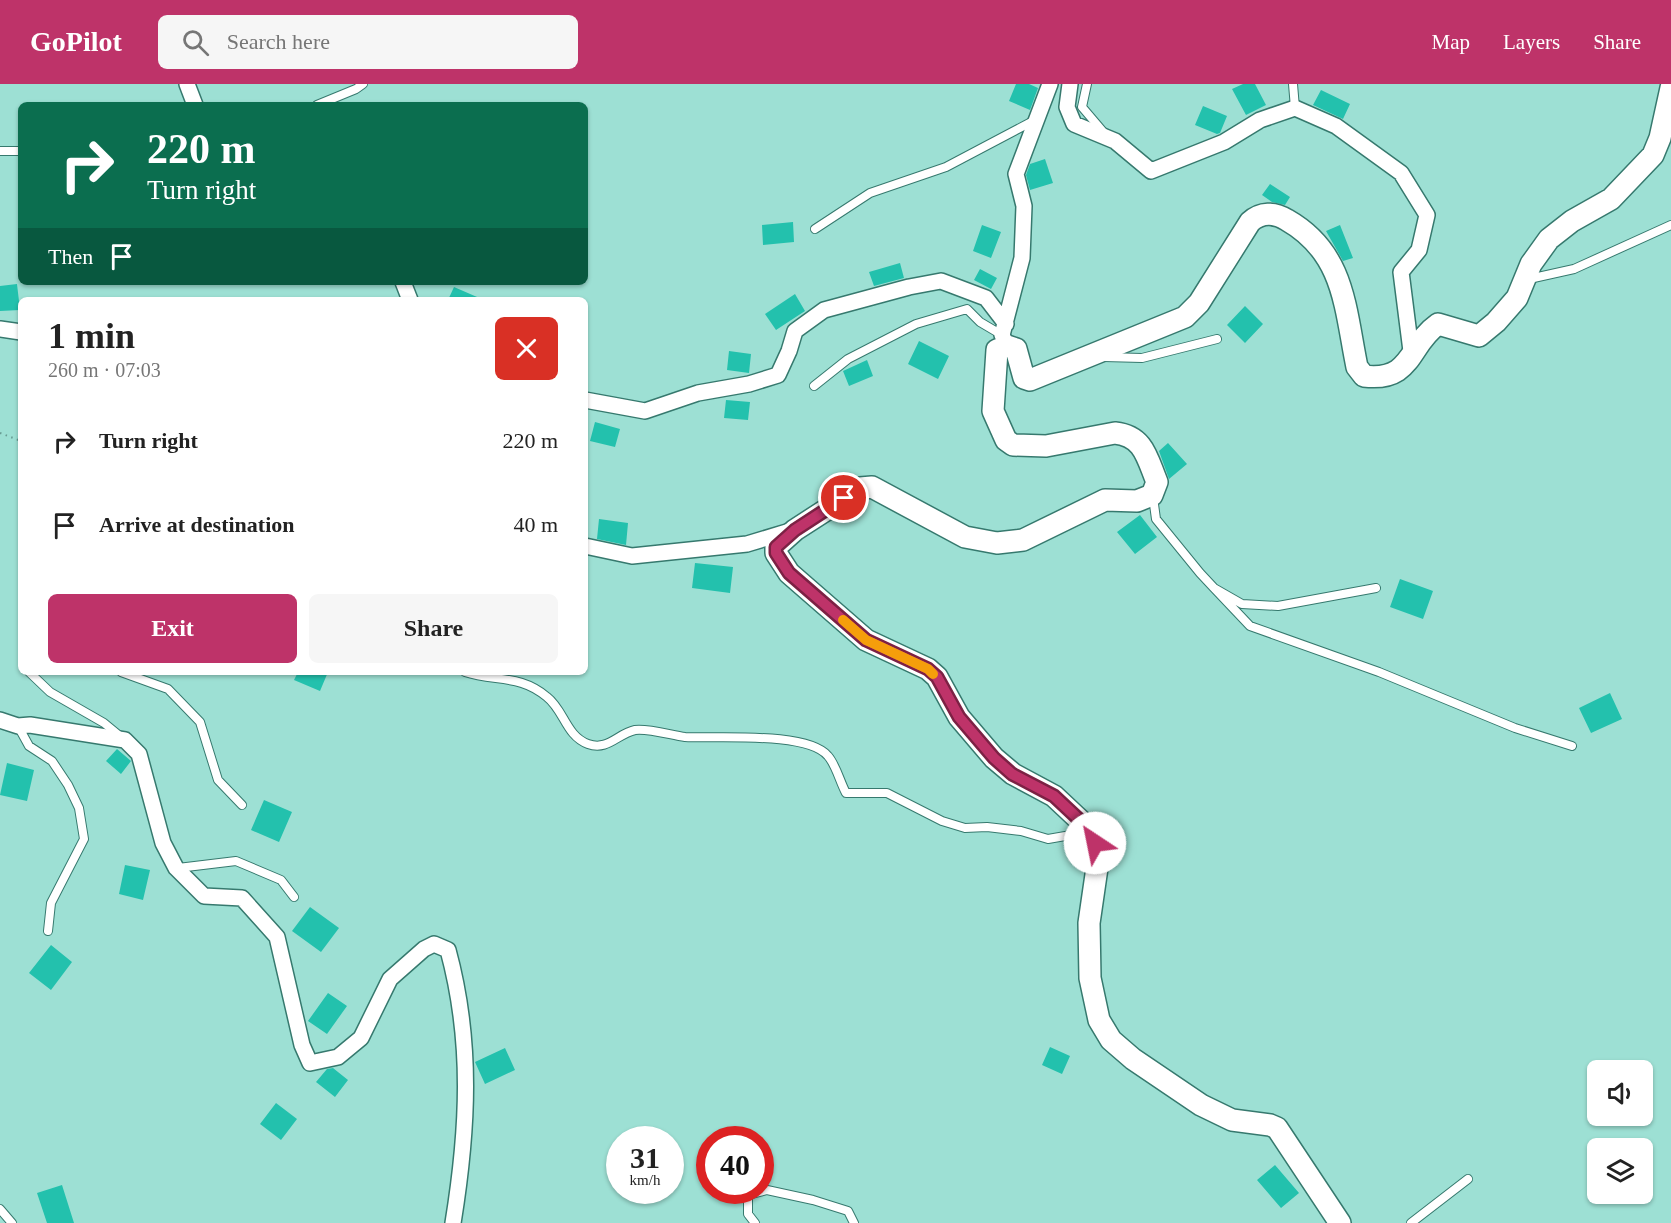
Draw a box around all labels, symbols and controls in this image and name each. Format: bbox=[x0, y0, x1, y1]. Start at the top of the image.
search box bbox=[158, 15, 578, 69]
text: GoPilot bbox=[30, 26, 122, 57]
icon: search bbox=[179, 26, 212, 59]
text: Search here bbox=[227, 29, 330, 54]
text: Map bbox=[1432, 30, 1470, 54]
text: Layers bbox=[1503, 30, 1560, 54]
text: Share bbox=[1593, 30, 1641, 54]
icon: right bbox=[48, 126, 126, 204]
text: 220 m bbox=[147, 126, 256, 172]
text: Turn right bbox=[147, 175, 256, 205]
icon: arrive bbox=[105, 240, 138, 273]
text: Then bbox=[48, 244, 93, 269]
text: 1 min bbox=[48, 316, 135, 356]
button: close bbox=[495, 317, 558, 380]
text: 260 m · 07:03 bbox=[48, 359, 161, 381]
icon: right bbox=[48, 425, 81, 458]
text: Turn right bbox=[99, 428, 198, 453]
text: 220 m bbox=[502, 428, 558, 453]
pin bbox=[818, 472, 869, 523]
icon: arrive bbox=[827, 481, 860, 514]
icon: arrive bbox=[48, 509, 81, 542]
text: Arrive at destination bbox=[99, 512, 295, 537]
text: 40 m bbox=[513, 512, 558, 537]
button: Exit bbox=[48, 594, 297, 663]
button: Share bbox=[309, 594, 558, 663]
position arrow bbox=[1063, 811, 1127, 875]
map controls bbox=[1587, 1060, 1653, 1204]
button: sound bbox=[1587, 1060, 1653, 1126]
speed limit sign: 40 bbox=[696, 1126, 774, 1204]
button: layers bbox=[1587, 1138, 1653, 1204]
text: 31 bbox=[630, 1141, 660, 1174]
text: km/h bbox=[630, 1172, 660, 1188]

